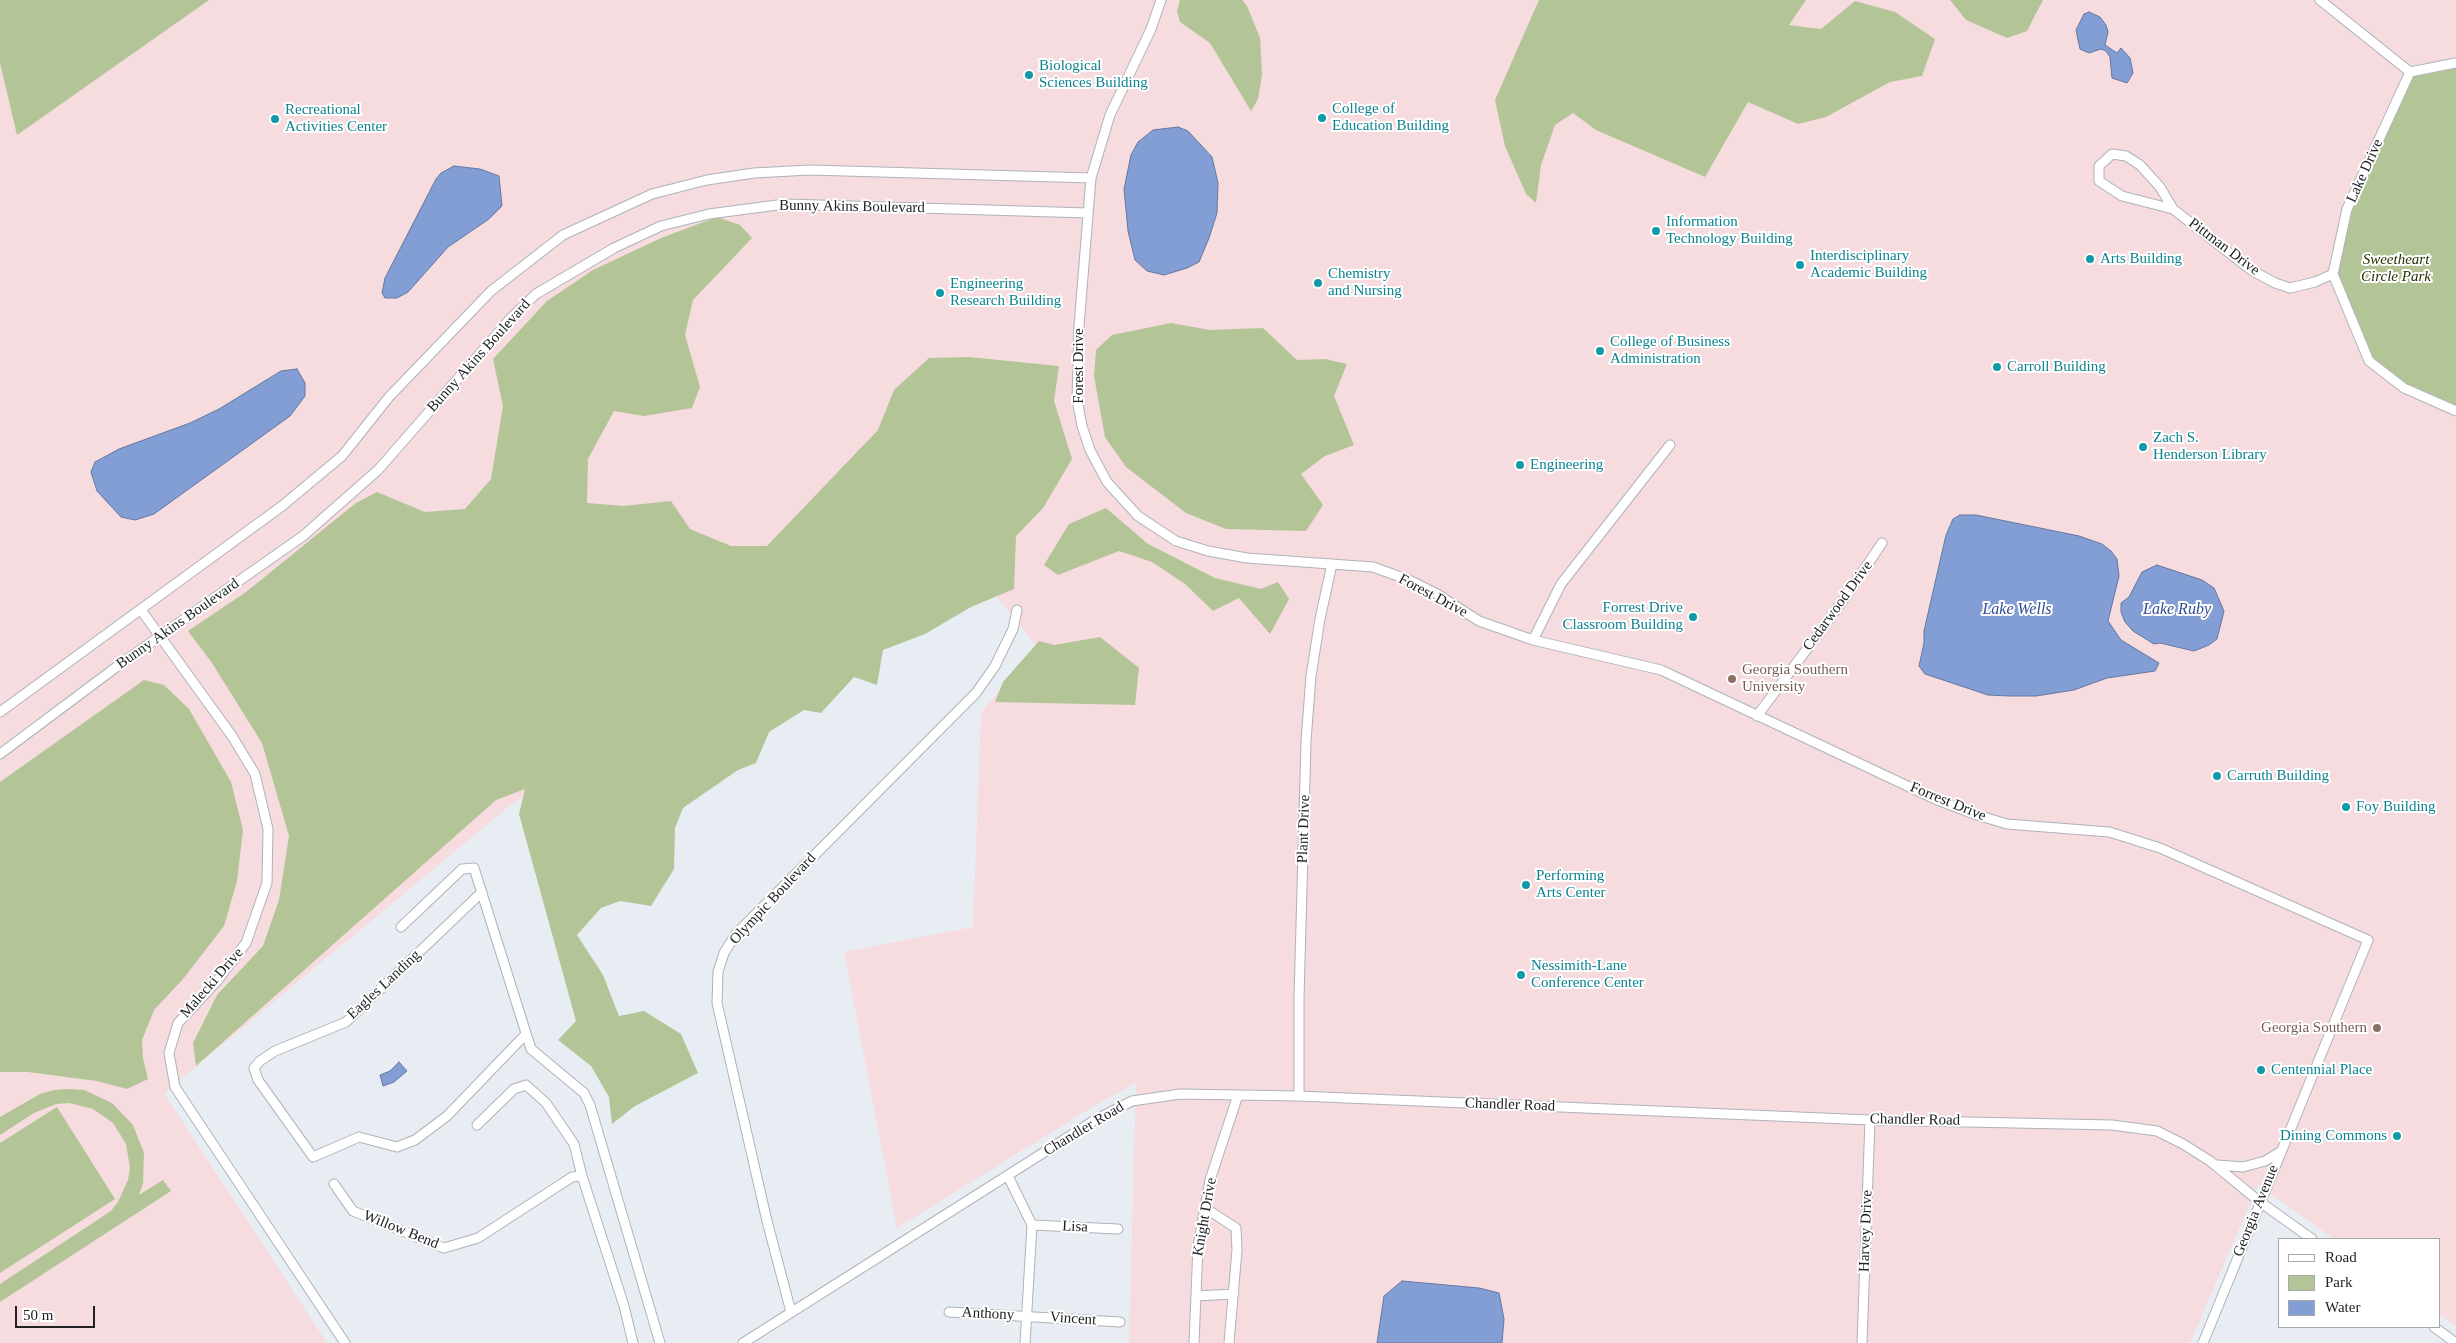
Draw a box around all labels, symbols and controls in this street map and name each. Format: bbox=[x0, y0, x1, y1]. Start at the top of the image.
place label: Biological Sciences Building bbox=[1039, 57, 1148, 92]
marker: Biological Sciences Building bbox=[1023, 69, 1035, 81]
place label: College of Education Building bbox=[1332, 100, 1449, 135]
place label: Recreational Activities Center bbox=[285, 101, 387, 136]
marker: College of Education Building bbox=[1316, 112, 1328, 124]
marker: Recreational Activities Center bbox=[269, 113, 281, 125]
street label: Lake Drive bbox=[2343, 136, 2387, 206]
street label: Bunny Akins Boulevard bbox=[779, 197, 925, 217]
place label: Information Technology Building bbox=[1666, 213, 1793, 248]
street label: Pittman Drive bbox=[2185, 214, 2263, 280]
marker: Information Technology Building bbox=[1650, 225, 1662, 237]
place label: Interdisciplinary Academic Building bbox=[1810, 247, 1927, 282]
place label: Arts Building bbox=[2100, 250, 2182, 268]
park label: Sweetheart Circle Park bbox=[2361, 251, 2431, 286]
marker: Arts Building bbox=[2084, 253, 2096, 265]
marker: Interdisciplinary Academic Building bbox=[1794, 259, 1806, 271]
place label: Chemistry and Nursing bbox=[1328, 265, 1402, 300]
place label: Engineering Research Building bbox=[950, 275, 1061, 310]
marker: Chemistry and Nursing bbox=[1312, 277, 1324, 289]
marker: Engineering Research Building bbox=[934, 287, 946, 299]
street label: Bunny Akins Boulevard bbox=[424, 296, 534, 416]
street label: Forest Drive bbox=[1070, 328, 1088, 404]
place label: College of Business Administration bbox=[1610, 333, 1730, 368]
marker: College of Business Administration bbox=[1594, 345, 1606, 357]
place label: Carroll Building bbox=[2007, 358, 2106, 376]
marker: Carroll Building bbox=[1991, 361, 2003, 373]
place label: Zach S. Henderson Library bbox=[2153, 429, 2267, 464]
marker: Zach S. Henderson Library bbox=[2137, 441, 2149, 453]
place label: Engineering bbox=[1530, 456, 1603, 474]
marker: Engineering bbox=[1514, 459, 1526, 471]
street label: Cedarwood Drive bbox=[1799, 557, 1877, 655]
street label: Forest Drive bbox=[1395, 570, 1471, 622]
street label: Bunny Akins Boulevard bbox=[113, 575, 243, 673]
place label: Forrest Drive Classroom Building bbox=[1563, 599, 1683, 634]
water label: Lake Wells bbox=[1982, 600, 2052, 620]
water label: Lake Ruby bbox=[2143, 600, 2211, 620]
marker: Forrest Drive Classroom Building bbox=[1687, 611, 1699, 623]
place label: Georgia Southern University bbox=[1742, 661, 1848, 696]
marker: Georgia Southern University bbox=[1726, 673, 1738, 685]
place label: Carruth Building bbox=[2227, 767, 2329, 785]
marker: Carruth Building bbox=[2211, 770, 2223, 782]
street label: Forrest Drive bbox=[1907, 779, 1989, 825]
street label: Plant Drive bbox=[1294, 794, 1314, 864]
place label: Foy Building bbox=[2356, 798, 2436, 816]
marker: Foy Building bbox=[2340, 801, 2352, 813]
street label: Olympic Boulevard bbox=[726, 849, 820, 949]
place label: Performing Arts Center bbox=[1536, 867, 1606, 902]
marker: Performing Arts Center bbox=[1520, 879, 1532, 891]
street label: Malecki Drive bbox=[177, 944, 247, 1022]
street label: Eagles Landing bbox=[344, 946, 424, 1024]
place label: Nessimith-Lane Conference Center bbox=[1531, 957, 1644, 992]
marker: Nessimith-Lane Conference Center bbox=[1515, 969, 1527, 981]
place label: Georgia Southern bbox=[2261, 1019, 2367, 1037]
marker: Georgia Southern bbox=[2371, 1022, 2383, 1034]
place label: Centennial Place bbox=[2271, 1061, 2372, 1079]
marker: Centennial Place bbox=[2255, 1064, 2267, 1076]
street label: Chandler Road bbox=[1465, 1094, 1555, 1116]
street label: Chandler Road bbox=[1041, 1098, 1127, 1160]
street label: Chandler Road bbox=[1870, 1110, 1960, 1130]
place label: Dining Commons bbox=[2280, 1127, 2387, 1145]
marker: Dining Commons bbox=[2391, 1130, 2403, 1142]
street label: Georgia Avenue bbox=[2229, 1163, 2283, 1259]
street label: Knight Drive bbox=[1189, 1176, 1221, 1258]
street label: Harvey Drive bbox=[1856, 1190, 1876, 1272]
street label: Willow Bend bbox=[361, 1207, 441, 1253]
street label: Lisa bbox=[1062, 1217, 1088, 1237]
legend bbox=[2278, 1238, 2441, 1328]
text: Road bbox=[2325, 1249, 2357, 1265]
text: Park bbox=[2325, 1274, 2353, 1290]
scale bar bbox=[18, 1296, 98, 1328]
text: Water bbox=[2325, 1299, 2360, 1315]
street label: Anthony bbox=[961, 1304, 1015, 1324]
text: 50 m bbox=[23, 1307, 53, 1323]
street label: Vincent bbox=[1049, 1308, 1097, 1330]

